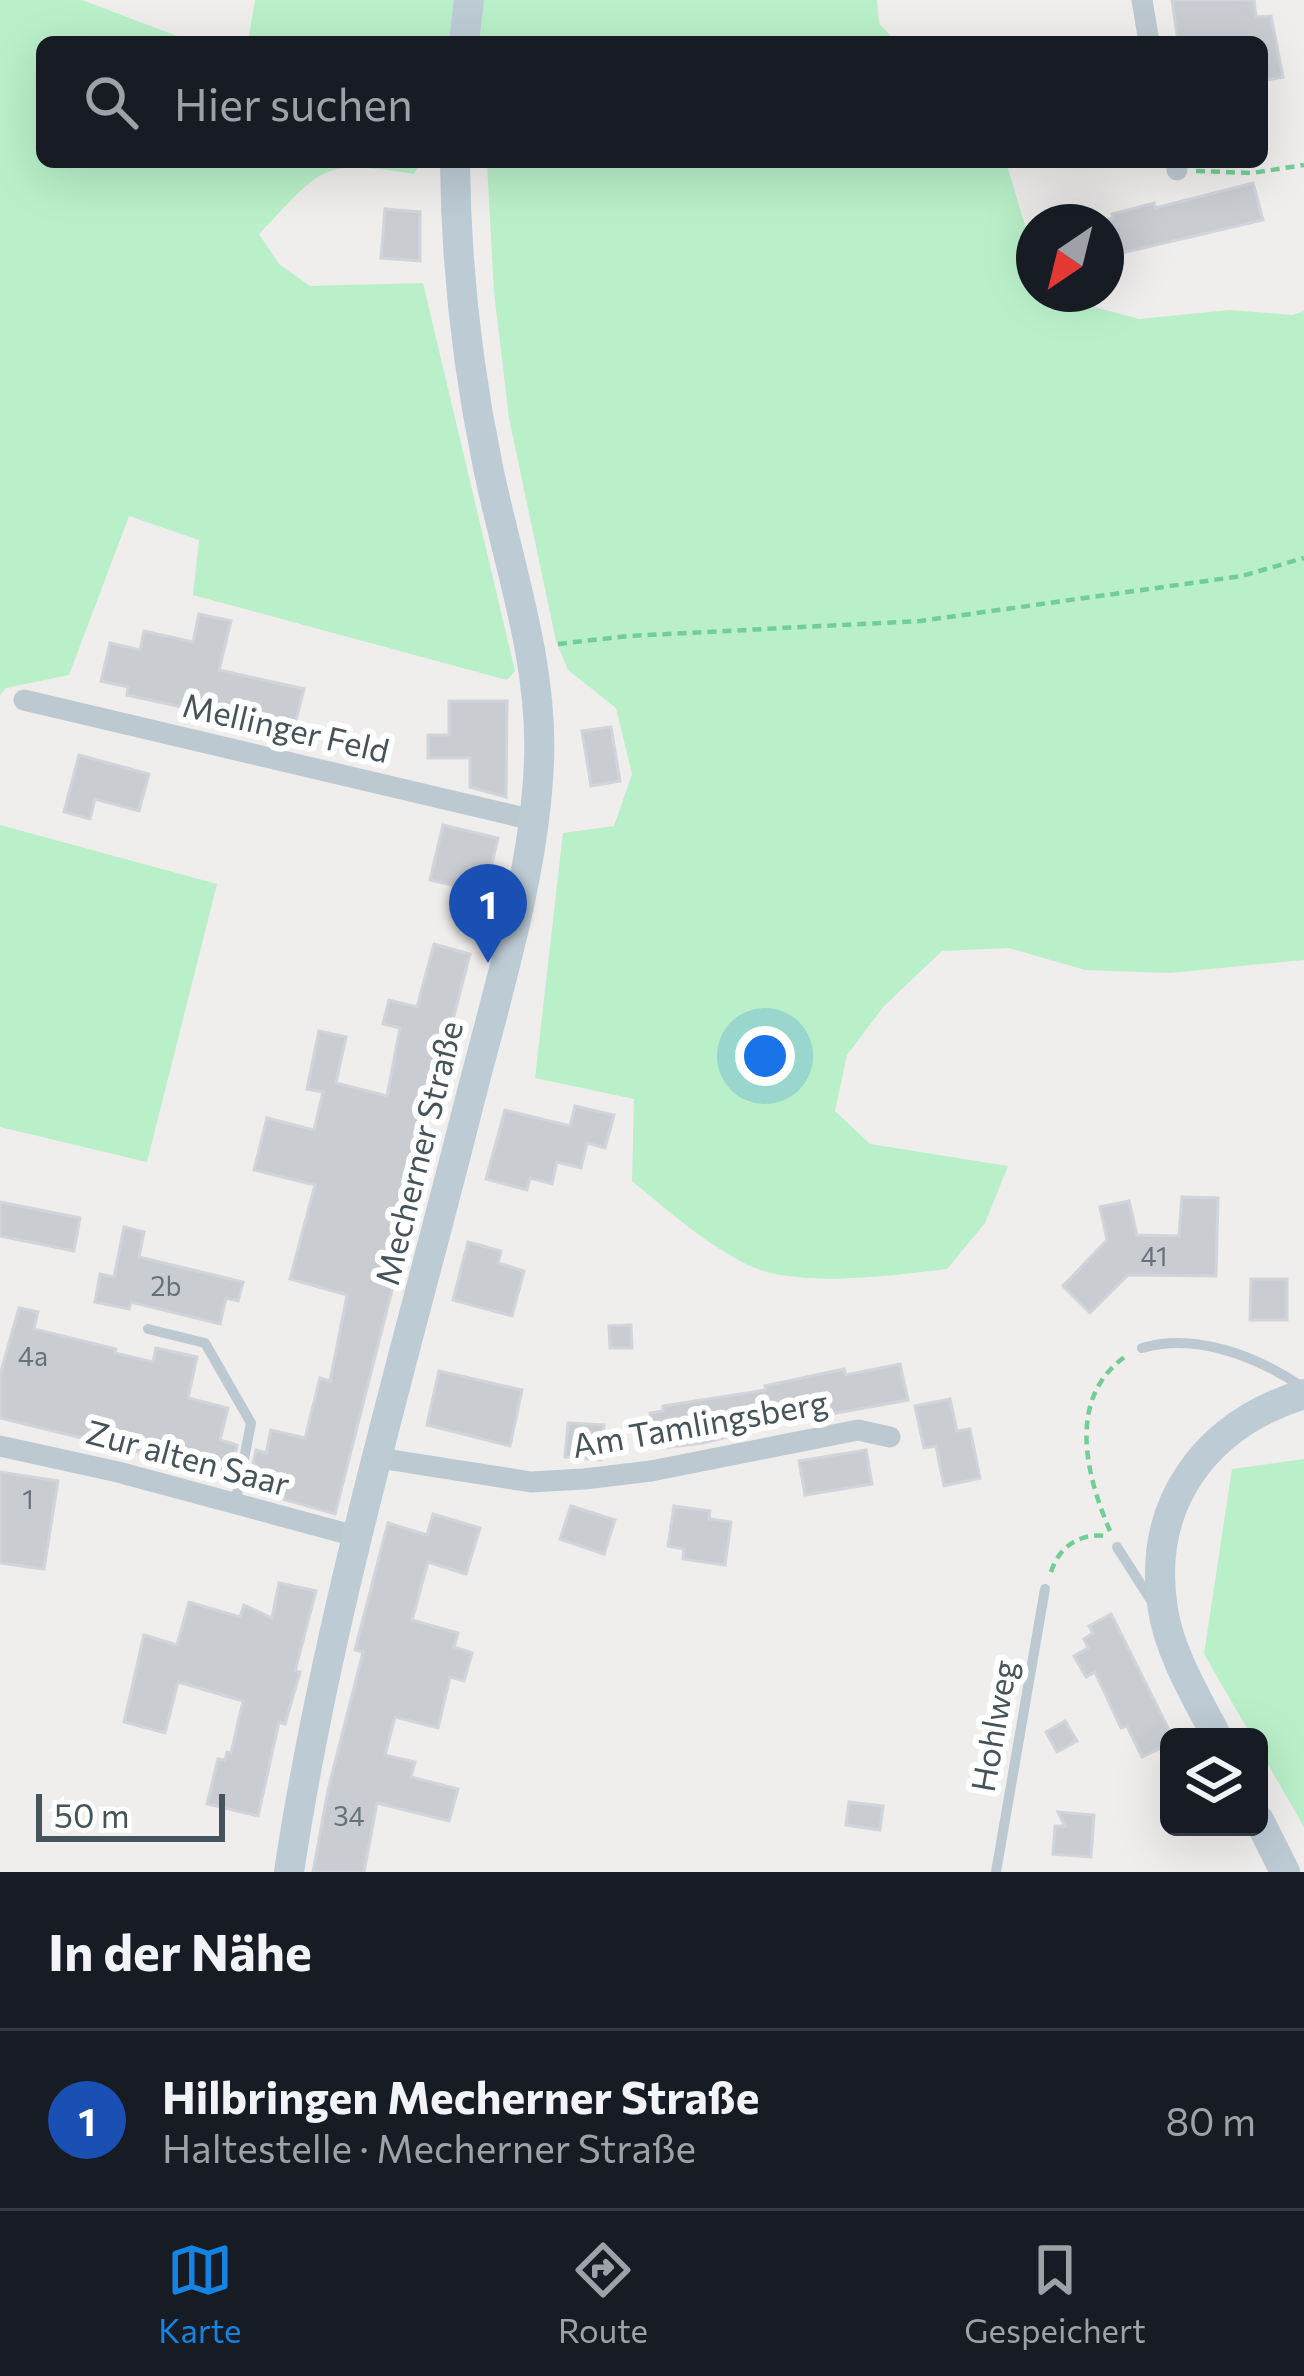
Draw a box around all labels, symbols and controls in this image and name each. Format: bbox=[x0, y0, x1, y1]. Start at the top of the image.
search box bbox=[36, 36, 1268, 168]
icon: search bbox=[78, 69, 144, 135]
text: Hier suchen bbox=[174, 75, 413, 130]
north arrow bbox=[1016, 204, 1124, 312]
street label: Mellinger Feld bbox=[179, 683, 394, 770]
pin: 1 bbox=[449, 864, 527, 963]
street label: Mecherner Straße bbox=[365, 1016, 470, 1289]
your location bbox=[735, 1026, 795, 1086]
house number: 41 bbox=[1141, 1239, 1167, 1272]
house number: 2b bbox=[151, 1269, 181, 1302]
house number: 4a bbox=[18, 1339, 48, 1372]
street label: Am Tamlingsberg bbox=[569, 1380, 831, 1465]
street label: Zur alten Saar bbox=[82, 1410, 294, 1503]
house number: 1 bbox=[22, 1482, 34, 1515]
street label: Hohlweg bbox=[961, 1657, 1024, 1795]
map controls bbox=[1160, 1728, 1268, 1836]
button: layers bbox=[1160, 1728, 1268, 1836]
scale bar bbox=[36, 1788, 225, 1841]
text: 50 m bbox=[54, 1794, 130, 1835]
house number: 34 bbox=[333, 1799, 365, 1832]
text: In der Nähe bbox=[48, 1919, 312, 1982]
text: Hilbringen Mecherner Straße bbox=[162, 2068, 759, 2123]
text: 1 bbox=[78, 2096, 96, 2144]
text: 80 m bbox=[1165, 2096, 1256, 2144]
text: Haltestelle · Mecherner Straße bbox=[162, 2123, 696, 2171]
tab: Karte bbox=[158, 2237, 242, 2350]
tab: Route bbox=[558, 2237, 648, 2350]
tab: Gespeichert bbox=[964, 2237, 1146, 2350]

